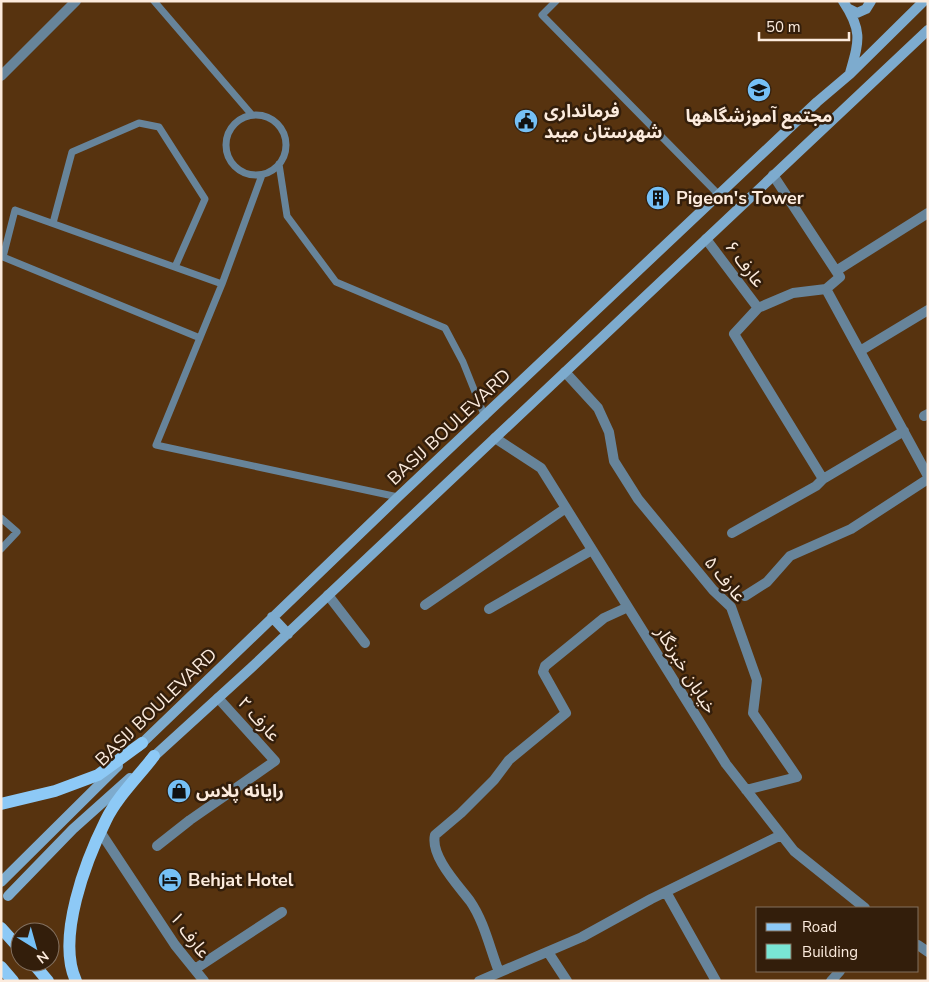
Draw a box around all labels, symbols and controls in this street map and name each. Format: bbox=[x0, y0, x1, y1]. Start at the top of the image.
scale bar bbox=[759, 10, 849, 42]
text: 50 m bbox=[766, 17, 801, 37]
school or university icon: مجتمع آموزشگاهها bbox=[746, 77, 772, 103]
place label: فرمانداری شهرستان میبد bbox=[544, 99, 662, 144]
place label: مجتمع آموزشگاهها bbox=[685, 104, 833, 129]
public building icon: فرمانداری شهرستان میبد bbox=[513, 108, 539, 134]
building icon: Pigeon's Tower bbox=[645, 185, 671, 211]
place label: Pigeon's Tower bbox=[676, 186, 804, 210]
street label: عارف ۶ bbox=[719, 236, 771, 292]
street label: BASIJ BOULEVARD bbox=[382, 364, 516, 490]
street label: عارف ۵ bbox=[699, 551, 751, 607]
street label: خیابان خبرنگار bbox=[649, 621, 722, 718]
street label: BASIJ BOULEVARD bbox=[90, 643, 222, 771]
street label: عارف ۲ bbox=[232, 691, 286, 747]
shop icon: رایانه پلاس bbox=[166, 778, 192, 804]
place label: رایانه پلاس bbox=[196, 779, 284, 803]
hotel icon: Behjat Hotel bbox=[157, 867, 183, 893]
place label: Behjat Hotel bbox=[188, 868, 294, 892]
street label: عارف ۱ bbox=[164, 907, 216, 963]
legend bbox=[756, 907, 919, 972]
text: Road bbox=[802, 917, 837, 937]
north arrow bbox=[10, 922, 60, 972]
text: Building bbox=[802, 942, 858, 962]
text: N bbox=[33, 946, 52, 968]

